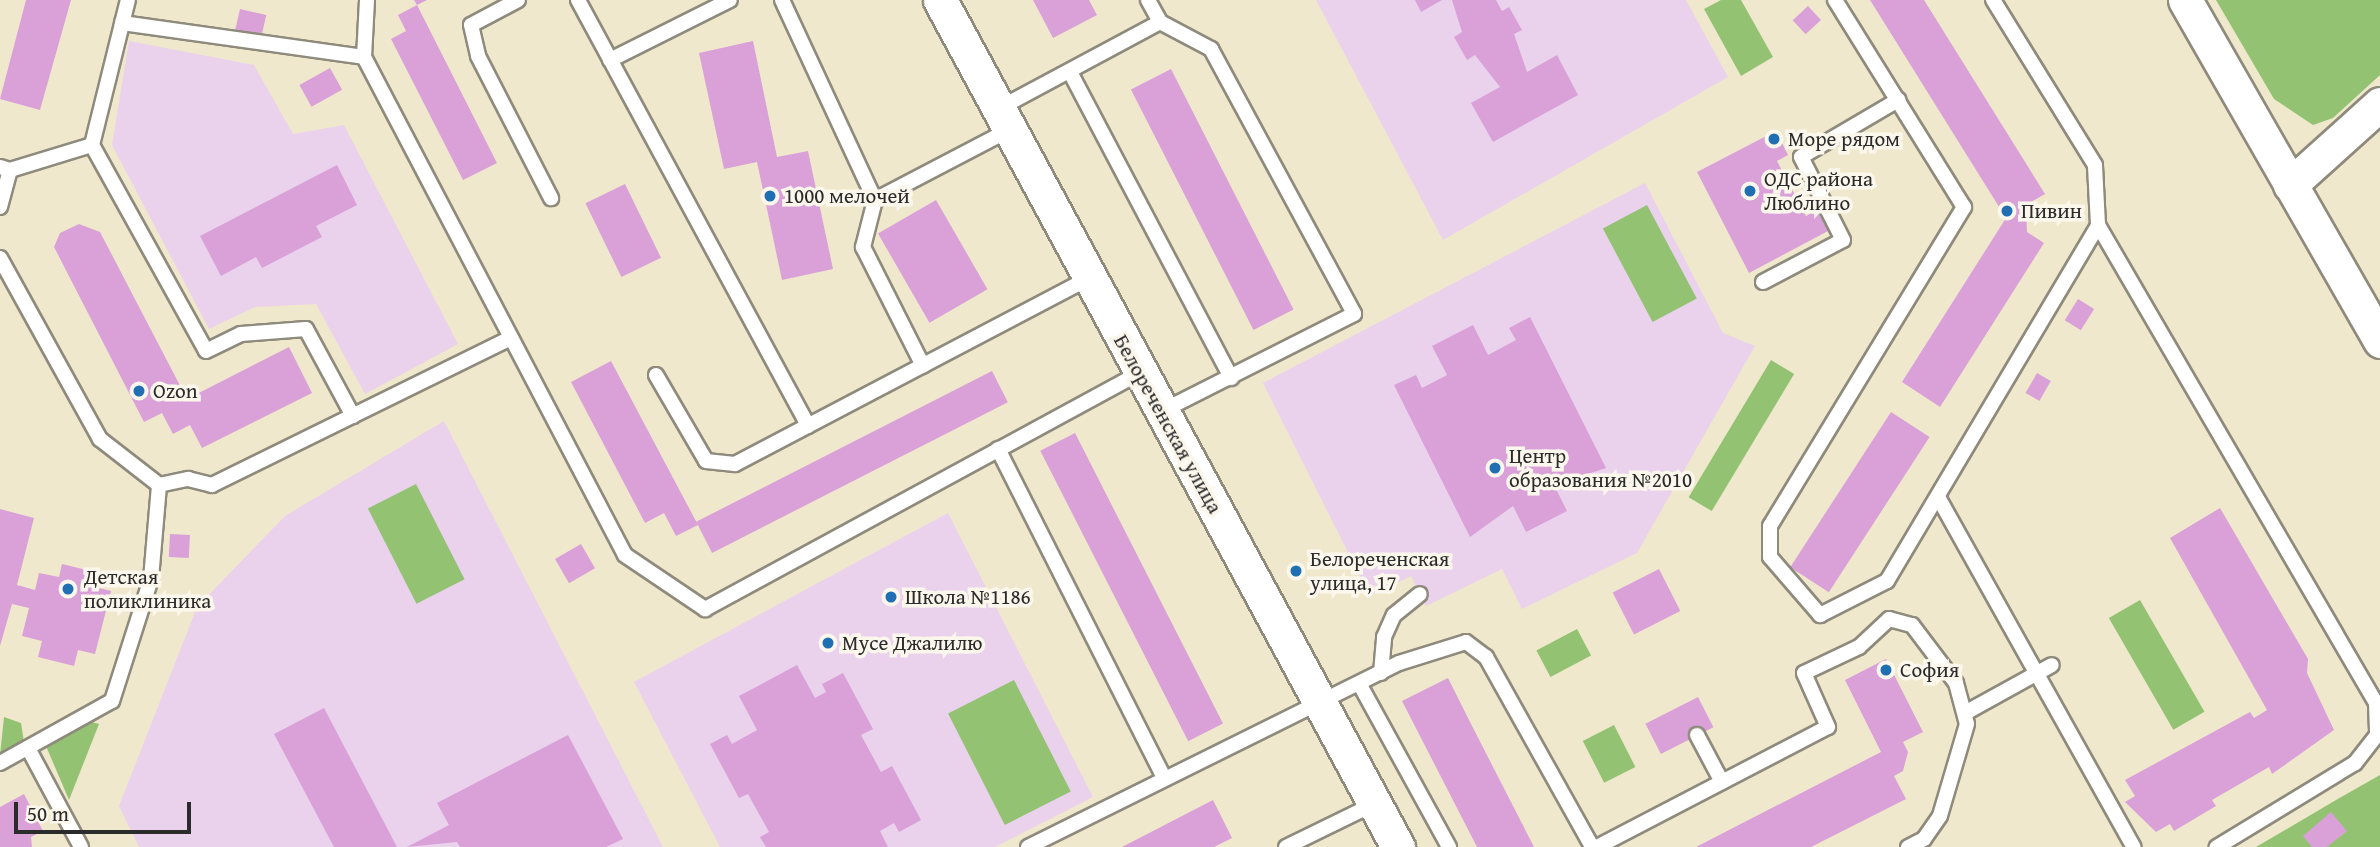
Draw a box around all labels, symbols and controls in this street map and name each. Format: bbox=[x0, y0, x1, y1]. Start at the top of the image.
place label: Море рядом bbox=[1788, 126, 1900, 152]
marker: Море рядом bbox=[1766, 131, 1782, 147]
place label: ОДС района Люблино bbox=[1764, 166, 1873, 216]
place label: 1000 мелочей bbox=[784, 183, 910, 209]
marker: ОДС района Люблино bbox=[1742, 183, 1758, 199]
marker: 1000 мелочей bbox=[762, 188, 778, 204]
place label: Пивин bbox=[2021, 198, 2082, 224]
marker: Пивин bbox=[1999, 203, 2015, 219]
street label: Белореченская улица bbox=[1108, 330, 1228, 518]
place label: Ozon bbox=[153, 378, 197, 404]
marker: Ozon bbox=[131, 383, 147, 399]
place label: Центр образования №2010 bbox=[1509, 443, 1692, 493]
marker: Центр образования №2010 bbox=[1487, 460, 1503, 476]
place label: Белореченская улица, 17 bbox=[1310, 546, 1449, 596]
marker: Белореченская улица, 17 bbox=[1288, 563, 1304, 579]
place label: Детская поликлиника bbox=[84, 564, 211, 614]
marker: Детская поликлиника bbox=[58, 579, 78, 599]
place label: Школа №1186 bbox=[905, 584, 1031, 610]
marker: Школа №1186 bbox=[883, 589, 899, 605]
place label: Мусе Джалилю bbox=[842, 630, 983, 656]
marker: Мусе Джалилю bbox=[820, 635, 836, 651]
place label: София bbox=[1900, 657, 1959, 683]
marker: София bbox=[1878, 662, 1894, 678]
scale bar bbox=[18, 788, 194, 832]
text: 50 m bbox=[27, 798, 69, 829]

